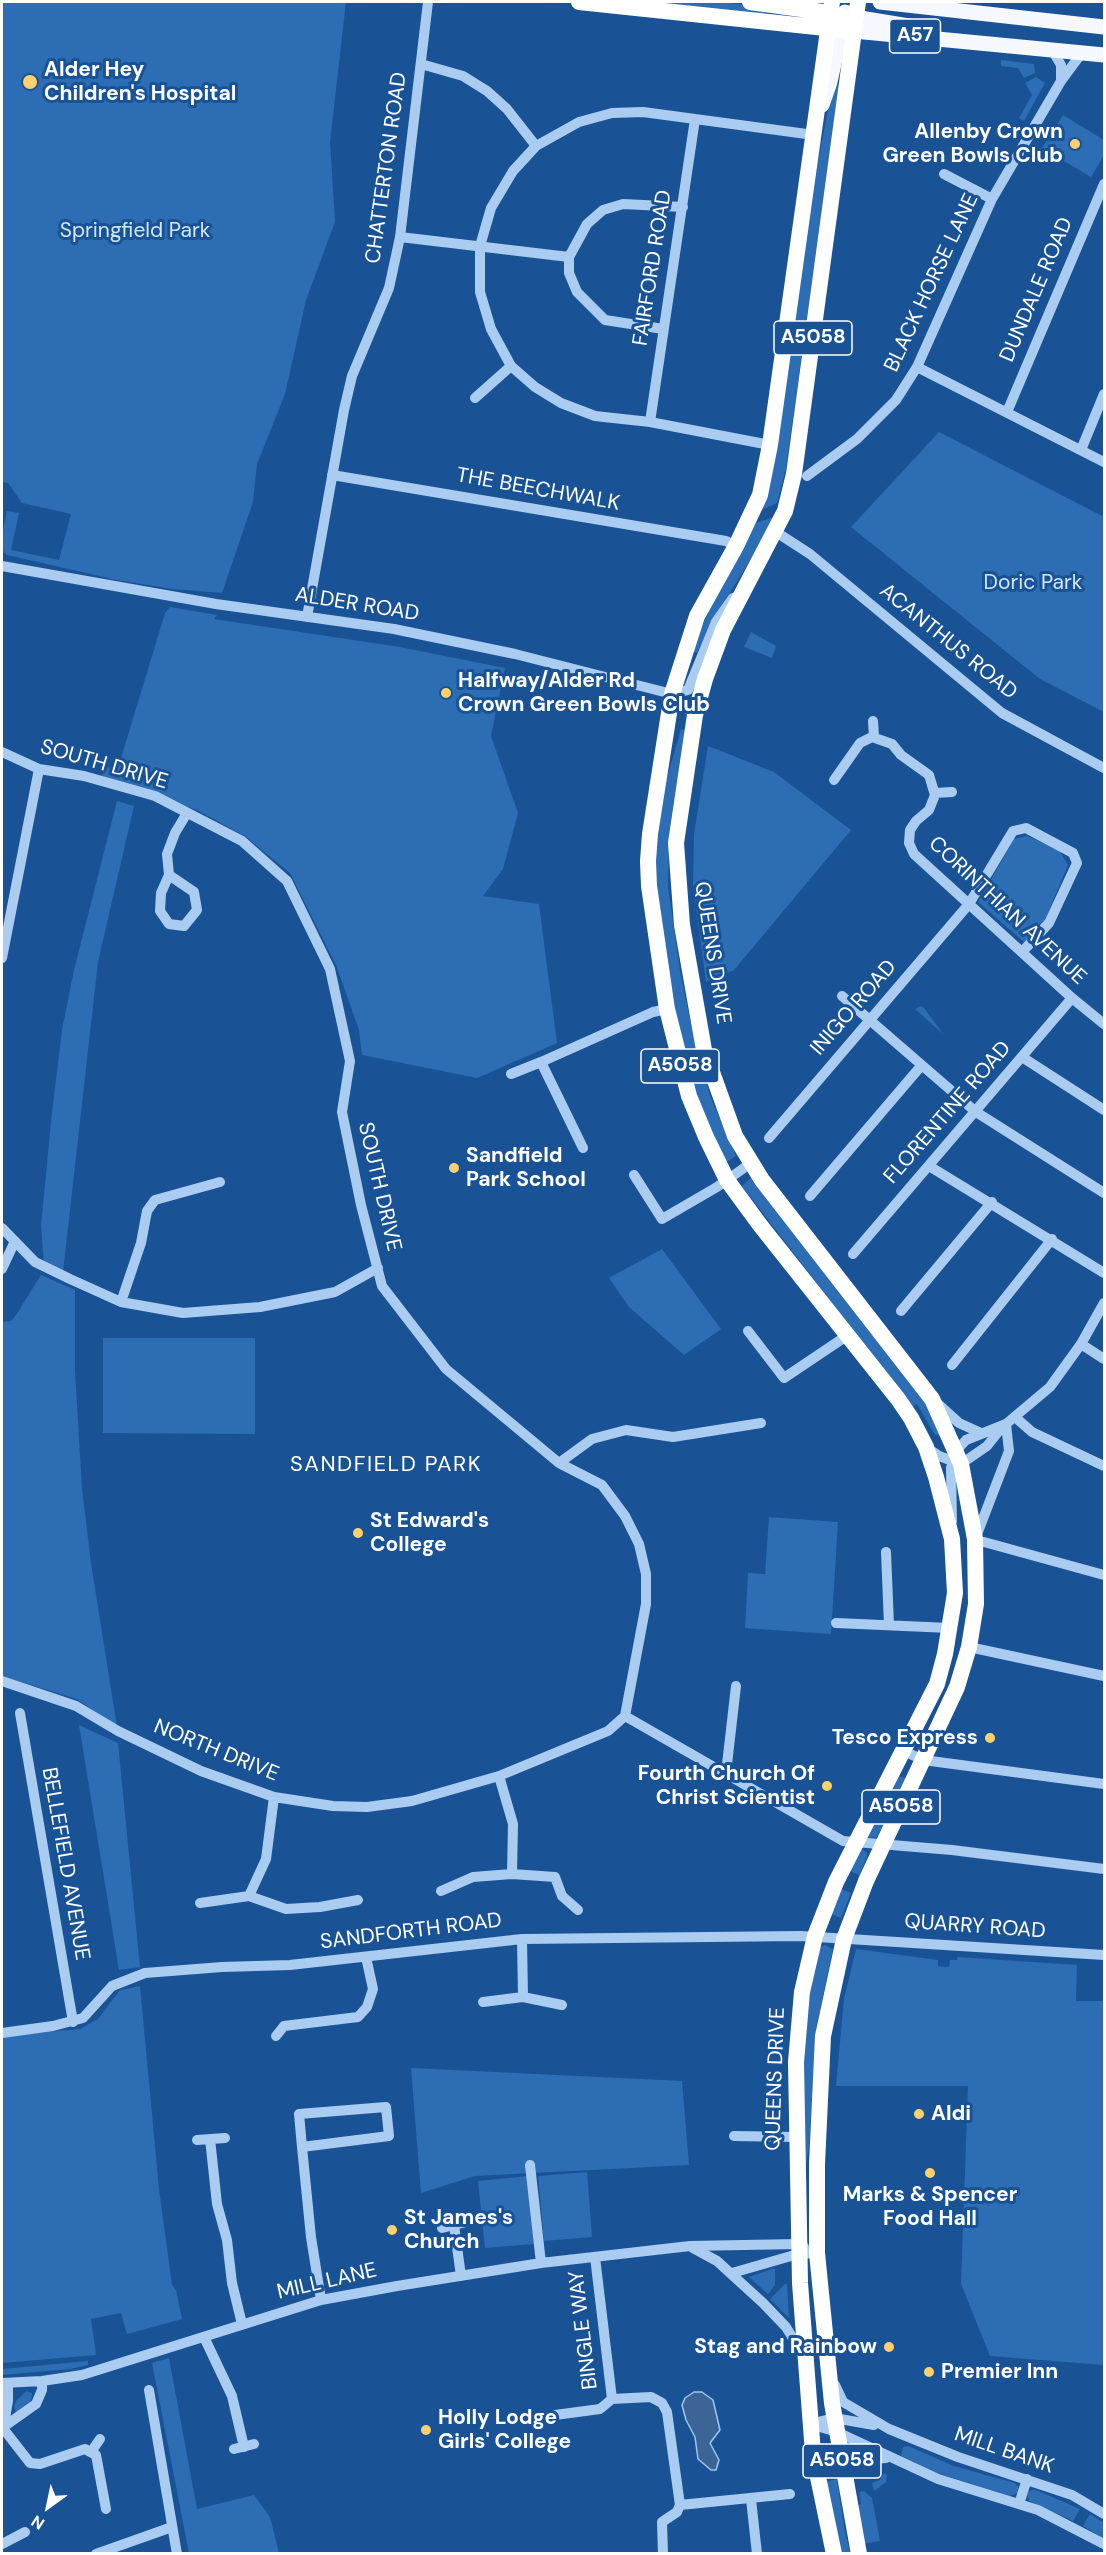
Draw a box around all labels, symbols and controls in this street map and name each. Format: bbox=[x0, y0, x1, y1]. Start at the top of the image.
road number: A57 bbox=[890, 19, 940, 53]
place label: Alder Hey Children's Hospital bbox=[44, 57, 236, 107]
street label: CHATTERTON ROAD bbox=[361, 71, 413, 265]
marker: Alder Hey Children's Hospital bbox=[21, 73, 39, 91]
place label: Allenby Crown Green Bowls Club bbox=[882, 119, 1063, 169]
marker: Allenby Crown Green Bowls Club bbox=[1068, 137, 1082, 151]
street label: FAIRFORD ROAD bbox=[628, 188, 678, 348]
street label: BLACK HORSE LANE bbox=[880, 190, 984, 376]
street label: DUNDALE ROAD bbox=[995, 214, 1079, 366]
park label: Springfield Park bbox=[60, 218, 210, 244]
road number: A5058 bbox=[774, 321, 852, 355]
street label: THE BEECHWALK bbox=[454, 463, 622, 517]
park label: Doric Park bbox=[984, 570, 1082, 596]
street label: ACANTHUS ROAD bbox=[874, 579, 1022, 705]
street label: ALDER ROAD bbox=[293, 583, 421, 627]
place label: Halfway/Alder Rd Crown Green Bowls Club bbox=[458, 668, 710, 718]
marker: Halfway/Alder Rd Crown Green Bowls Club bbox=[439, 686, 453, 700]
street label: SOUTH DRIVE bbox=[37, 735, 171, 795]
street label: CORINTHIAN AVENUE bbox=[923, 831, 1091, 991]
street label: QUEENS DRIVE bbox=[688, 880, 736, 1026]
street label: INIGO ROAD bbox=[806, 955, 902, 1061]
street label: FLORENTINE ROAD bbox=[879, 1037, 1017, 1189]
road number: A5058 bbox=[641, 1049, 719, 1083]
street label: SOUTH DRIVE bbox=[352, 1120, 406, 1254]
place label: Sandfield Park School bbox=[466, 1143, 586, 1193]
marker: Sandfield Park School bbox=[447, 1161, 461, 1175]
district label: SANDFIELD PARK bbox=[290, 1452, 482, 1478]
place label: St Edward's College bbox=[370, 1508, 489, 1558]
marker: St Edward's College bbox=[351, 1526, 365, 1540]
street label: NORTH DRIVE bbox=[150, 1714, 282, 1788]
place label: Tesco Express bbox=[832, 1725, 978, 1751]
marker: Tesco Express bbox=[983, 1731, 997, 1745]
place label: Fourth Church Of Christ Scientist bbox=[638, 1761, 815, 1811]
street label: BELLEFIELD AVENUE bbox=[36, 1766, 94, 1962]
marker: Fourth Church Of Christ Scientist bbox=[820, 1779, 834, 1793]
road number: A5058 bbox=[862, 1790, 940, 1824]
street label: SANDFORTH ROAD bbox=[319, 1908, 503, 1956]
street label: QUARRY ROAD bbox=[904, 1909, 1046, 1945]
street label: QUEENS DRIVE bbox=[761, 2007, 791, 2151]
place label: Aldi bbox=[931, 2101, 971, 2127]
marker: Aldi bbox=[912, 2107, 926, 2121]
marker: Marks & Spencer Food Hall bbox=[923, 2166, 937, 2180]
place label: Marks & Spencer Food Hall bbox=[843, 2182, 1017, 2232]
place label: St James's Church bbox=[404, 2205, 513, 2255]
marker: St James's Church bbox=[385, 2223, 399, 2237]
street label: MILL LANE bbox=[275, 2258, 379, 2306]
street label: BINGLE WAY bbox=[564, 2269, 604, 2391]
place label: Stag and Rainbow bbox=[694, 2334, 877, 2360]
marker: Stag and Rainbow bbox=[882, 2340, 896, 2354]
place label: Premier Inn bbox=[941, 2359, 1058, 2385]
marker: Premier Inn bbox=[922, 2365, 936, 2379]
place label: Holly Lodge Girls' College bbox=[438, 2405, 571, 2455]
street label: MILL BANK bbox=[951, 2422, 1057, 2480]
marker: Holly Lodge Girls' College bbox=[419, 2423, 433, 2437]
road number: A5058 bbox=[803, 2444, 881, 2478]
north arrow bbox=[18, 2477, 78, 2537]
text: N bbox=[27, 2511, 49, 2535]

